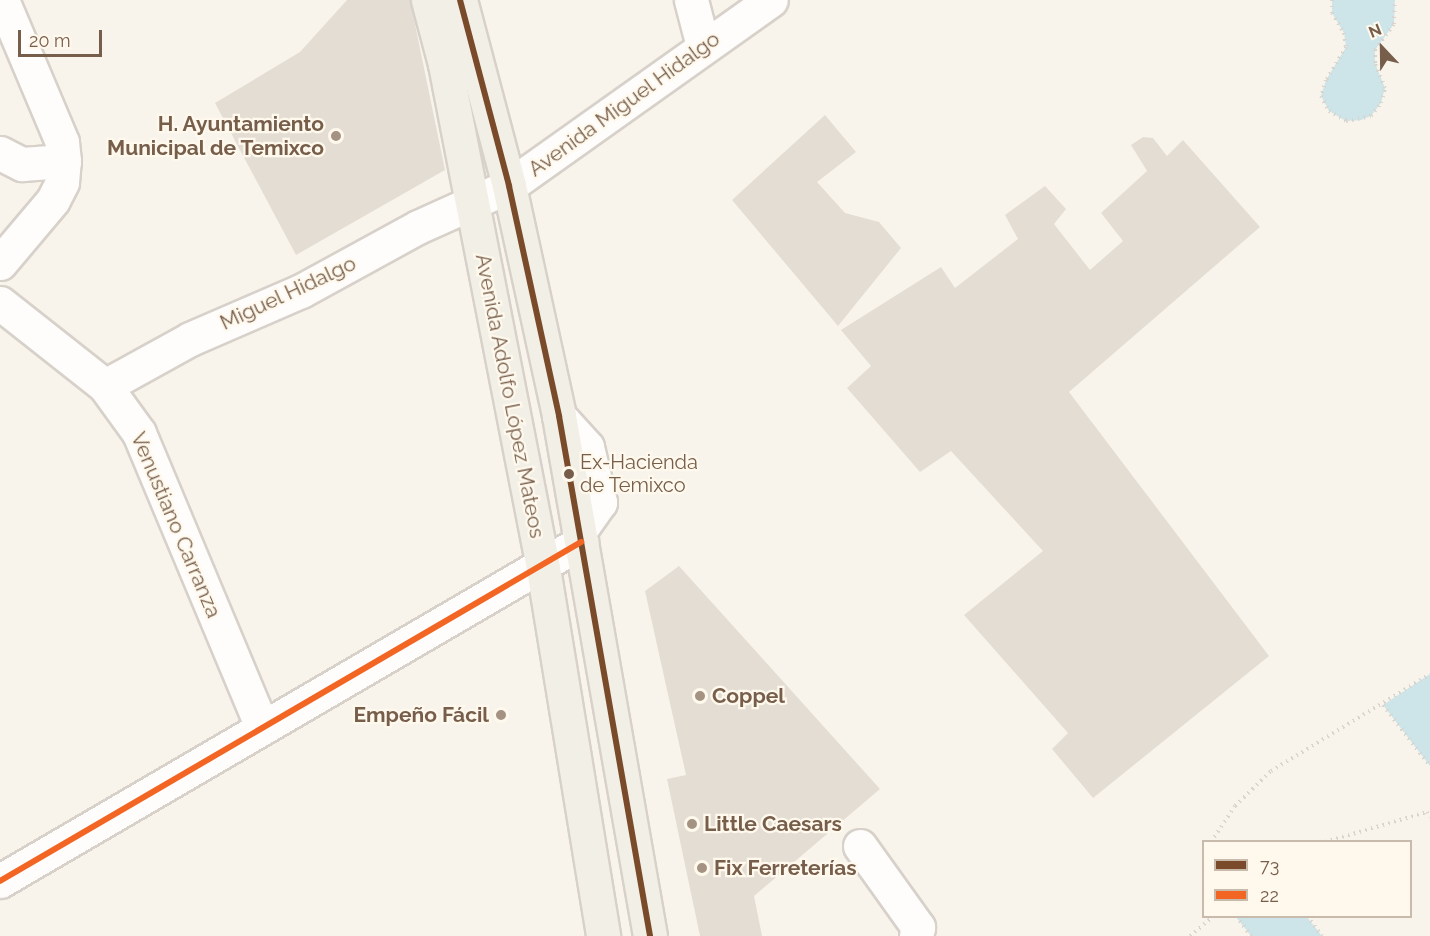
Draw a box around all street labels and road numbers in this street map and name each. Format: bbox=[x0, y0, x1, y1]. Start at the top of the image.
street label: Avenida Miguel Hidalgo bbox=[523, 26, 725, 182]
street label: Miguel Hidalgo bbox=[216, 250, 360, 336]
street label: Avenida Adolfo López Mateos bbox=[470, 251, 550, 541]
street label: Venustiano Carranza bbox=[125, 428, 227, 622]

